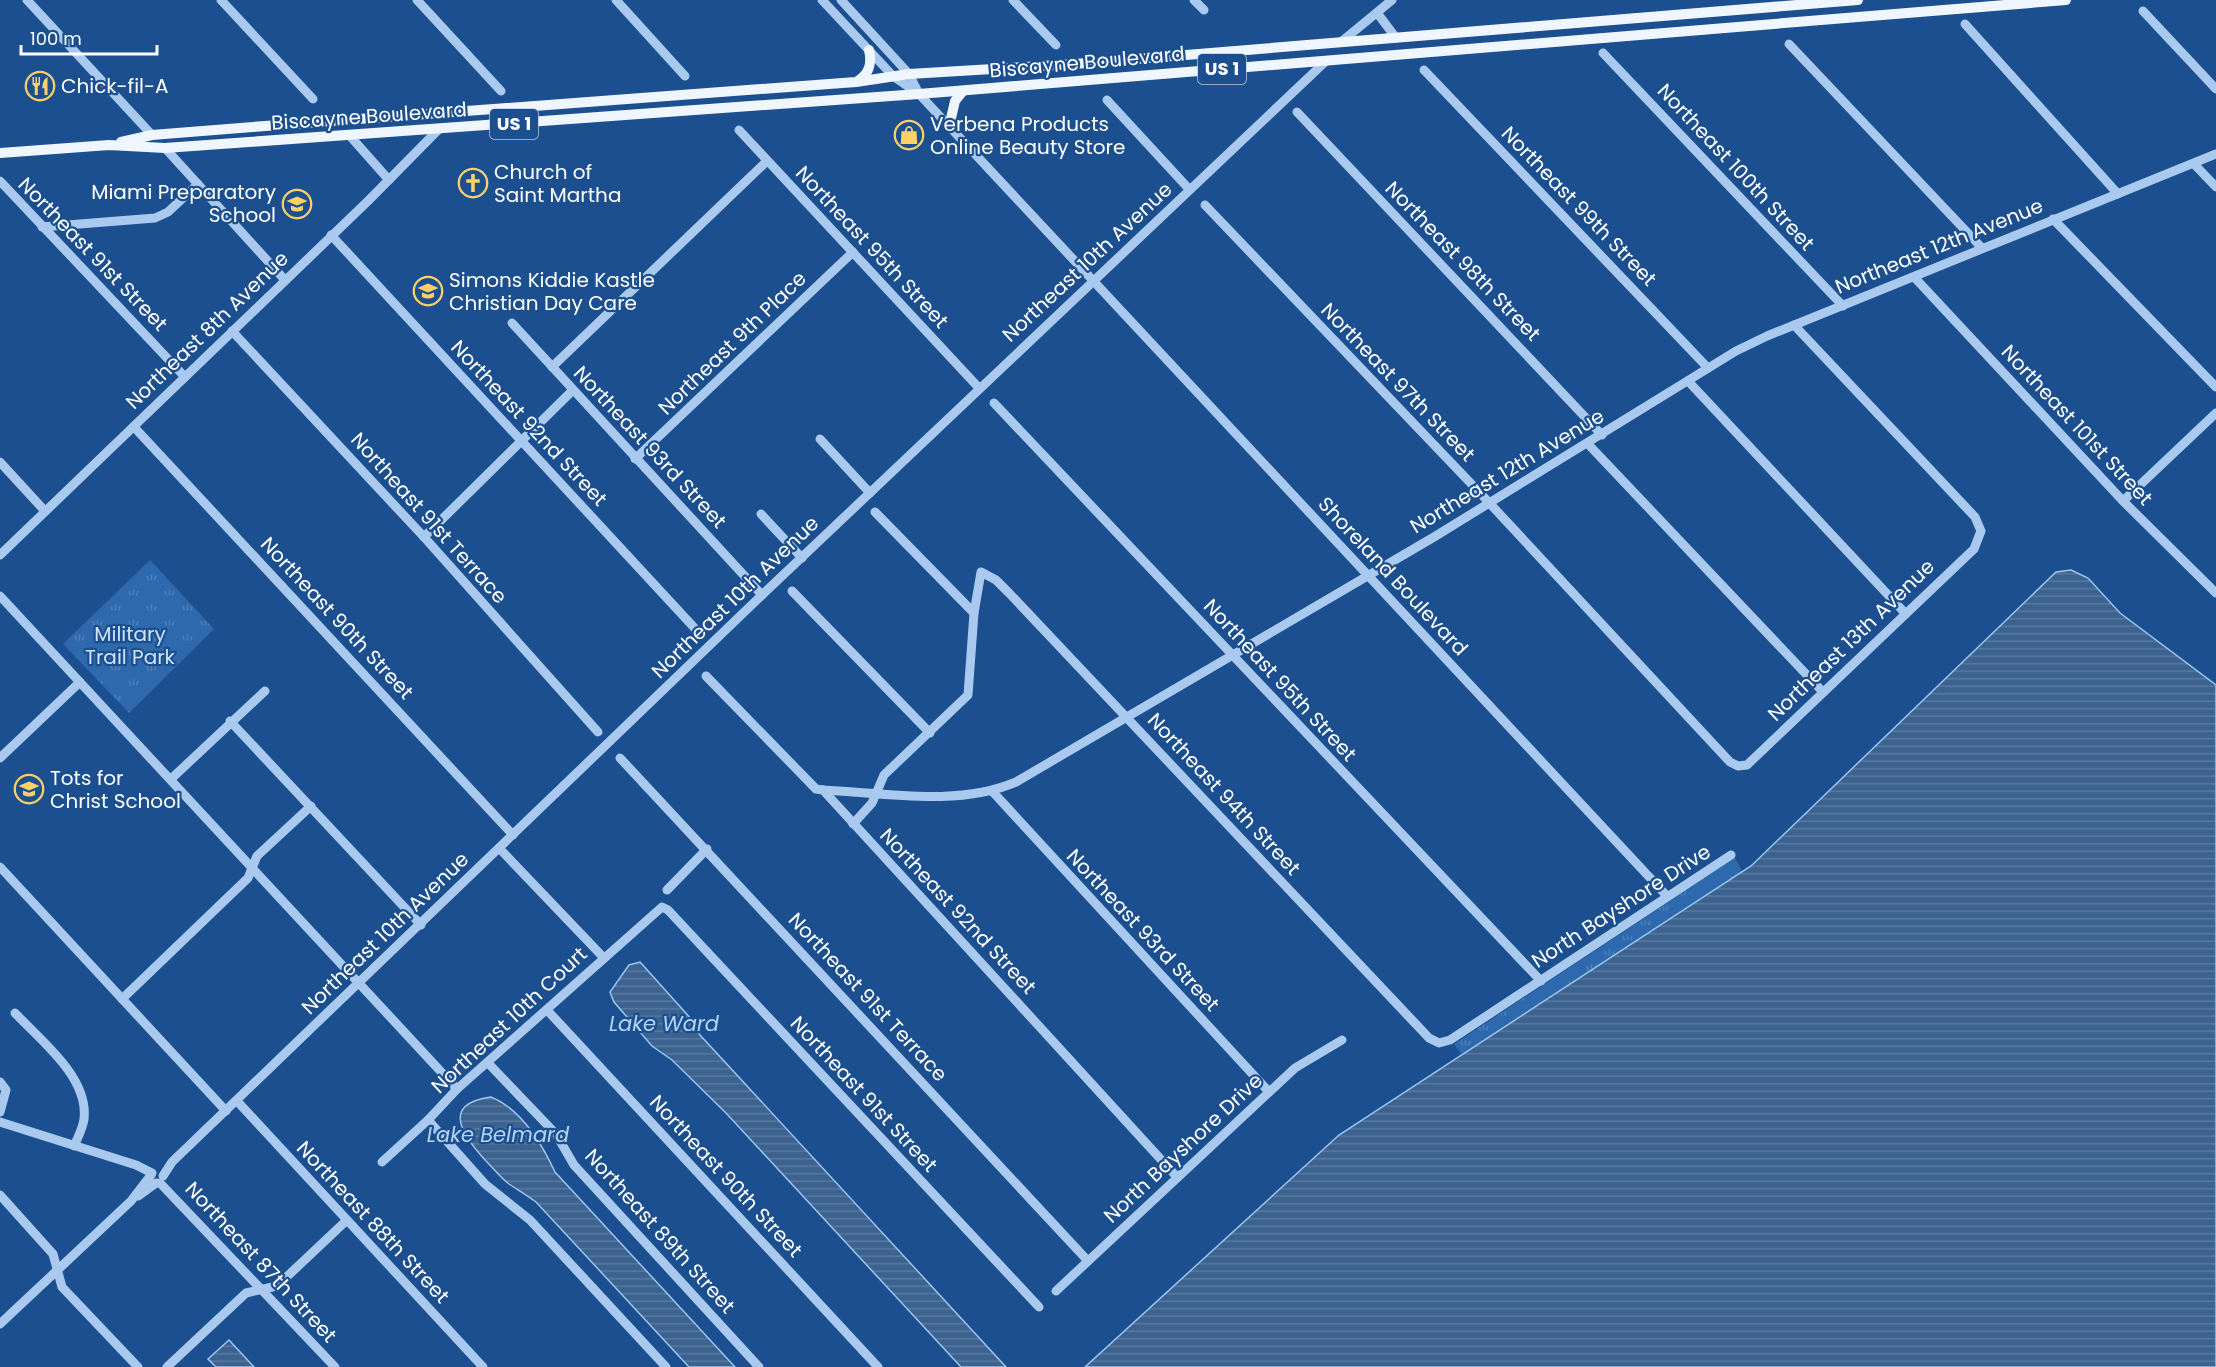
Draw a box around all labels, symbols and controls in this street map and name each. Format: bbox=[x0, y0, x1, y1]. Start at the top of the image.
scale bar bbox=[21, 18, 158, 56]
text: 100 m bbox=[30, 26, 82, 51]
street label: Biscayne Boulevard bbox=[988, 40, 1186, 84]
road number: US 1 bbox=[1198, 54, 1246, 84]
restaurant icon: Chick-fil-A bbox=[24, 70, 56, 102]
place label: Chick-fil-A bbox=[61, 72, 169, 100]
street label: Northeast 100th Street bbox=[1651, 77, 1821, 257]
street label: Biscayne Boulevard bbox=[270, 95, 468, 137]
road number: US 1 bbox=[490, 109, 538, 139]
place label: Verbena Products Online Beauty Store bbox=[930, 110, 1125, 161]
shop icon: Verbena Products Online Beauty Store bbox=[893, 119, 925, 151]
street label: Northeast 99th Street bbox=[1495, 120, 1663, 292]
place label: Church of Saint Martha bbox=[494, 158, 621, 209]
street label: Northeast 95th Street bbox=[789, 160, 955, 334]
church icon: Church of Saint Martha bbox=[457, 167, 489, 199]
street label: Northeast 91st Street bbox=[12, 171, 174, 337]
street label: Northeast 98th Street bbox=[1379, 175, 1547, 347]
street label: Northeast 10th Avenue bbox=[996, 176, 1178, 348]
place label: Miami Preparatory School bbox=[91, 178, 276, 229]
school or university icon: Miami Preparatory School bbox=[281, 188, 313, 220]
street label: Northeast 12th Avenue bbox=[1831, 191, 2047, 301]
street label: Northeast 8th Avenue bbox=[119, 245, 295, 415]
street label: Northeast 9th Place bbox=[652, 265, 812, 421]
place label: Simons Kiddie Kastle Christian Day Care bbox=[449, 266, 655, 317]
school or university icon: Simons Kiddie Kastle Christian Day Care bbox=[412, 275, 444, 307]
street label: Northeast 97th Street bbox=[1315, 296, 1481, 468]
street label: Northeast 92nd Street bbox=[445, 334, 613, 512]
street label: Northeast 101st Street bbox=[1995, 339, 2159, 511]
street label: Northeast 93rd Street bbox=[567, 360, 733, 534]
street label: Northeast 12th Avenue bbox=[1405, 402, 1609, 540]
street label: Northeast 91st Terrace bbox=[344, 426, 514, 610]
street label: Shoreland Boulevard bbox=[1312, 490, 1474, 662]
street label: Northeast 10th Avenue bbox=[645, 510, 825, 684]
street label: Northeast 90th Street bbox=[254, 531, 420, 705]
street label: Northeast 13th Avenue bbox=[1761, 553, 1941, 727]
street label: Northeast 95th Street bbox=[1197, 593, 1363, 767]
park label: Military Trail Park bbox=[85, 620, 176, 671]
street label: Northeast 94th Street bbox=[1141, 707, 1307, 881]
place label: Tots for Christ School bbox=[50, 764, 181, 815]
school or university icon: Tots for Christ School bbox=[13, 773, 45, 805]
street label: Northeast 92nd Street bbox=[874, 822, 1042, 1000]
street label: North Bayshore Drive bbox=[1526, 838, 1716, 974]
street label: Northeast 93rd Street bbox=[1060, 843, 1226, 1017]
street label: Northeast 10th Avenue bbox=[295, 846, 475, 1020]
street label: Northeast 91st Terrace bbox=[782, 906, 954, 1088]
street label: Northeast 10th Court bbox=[425, 940, 593, 1100]
water label: Lake Ward bbox=[609, 1009, 720, 1038]
street label: Northeast 91st Street bbox=[784, 1010, 944, 1178]
street label: North Bayshore Drive bbox=[1097, 1067, 1269, 1229]
street label: Northeast 90th Street bbox=[643, 1089, 809, 1263]
water label: Lake Belmard bbox=[427, 1120, 570, 1149]
street label: Northeast 88th Street bbox=[290, 1135, 456, 1309]
street label: Northeast 89th Street bbox=[578, 1143, 742, 1319]
street label: Northeast 87th Street bbox=[179, 1175, 343, 1349]

